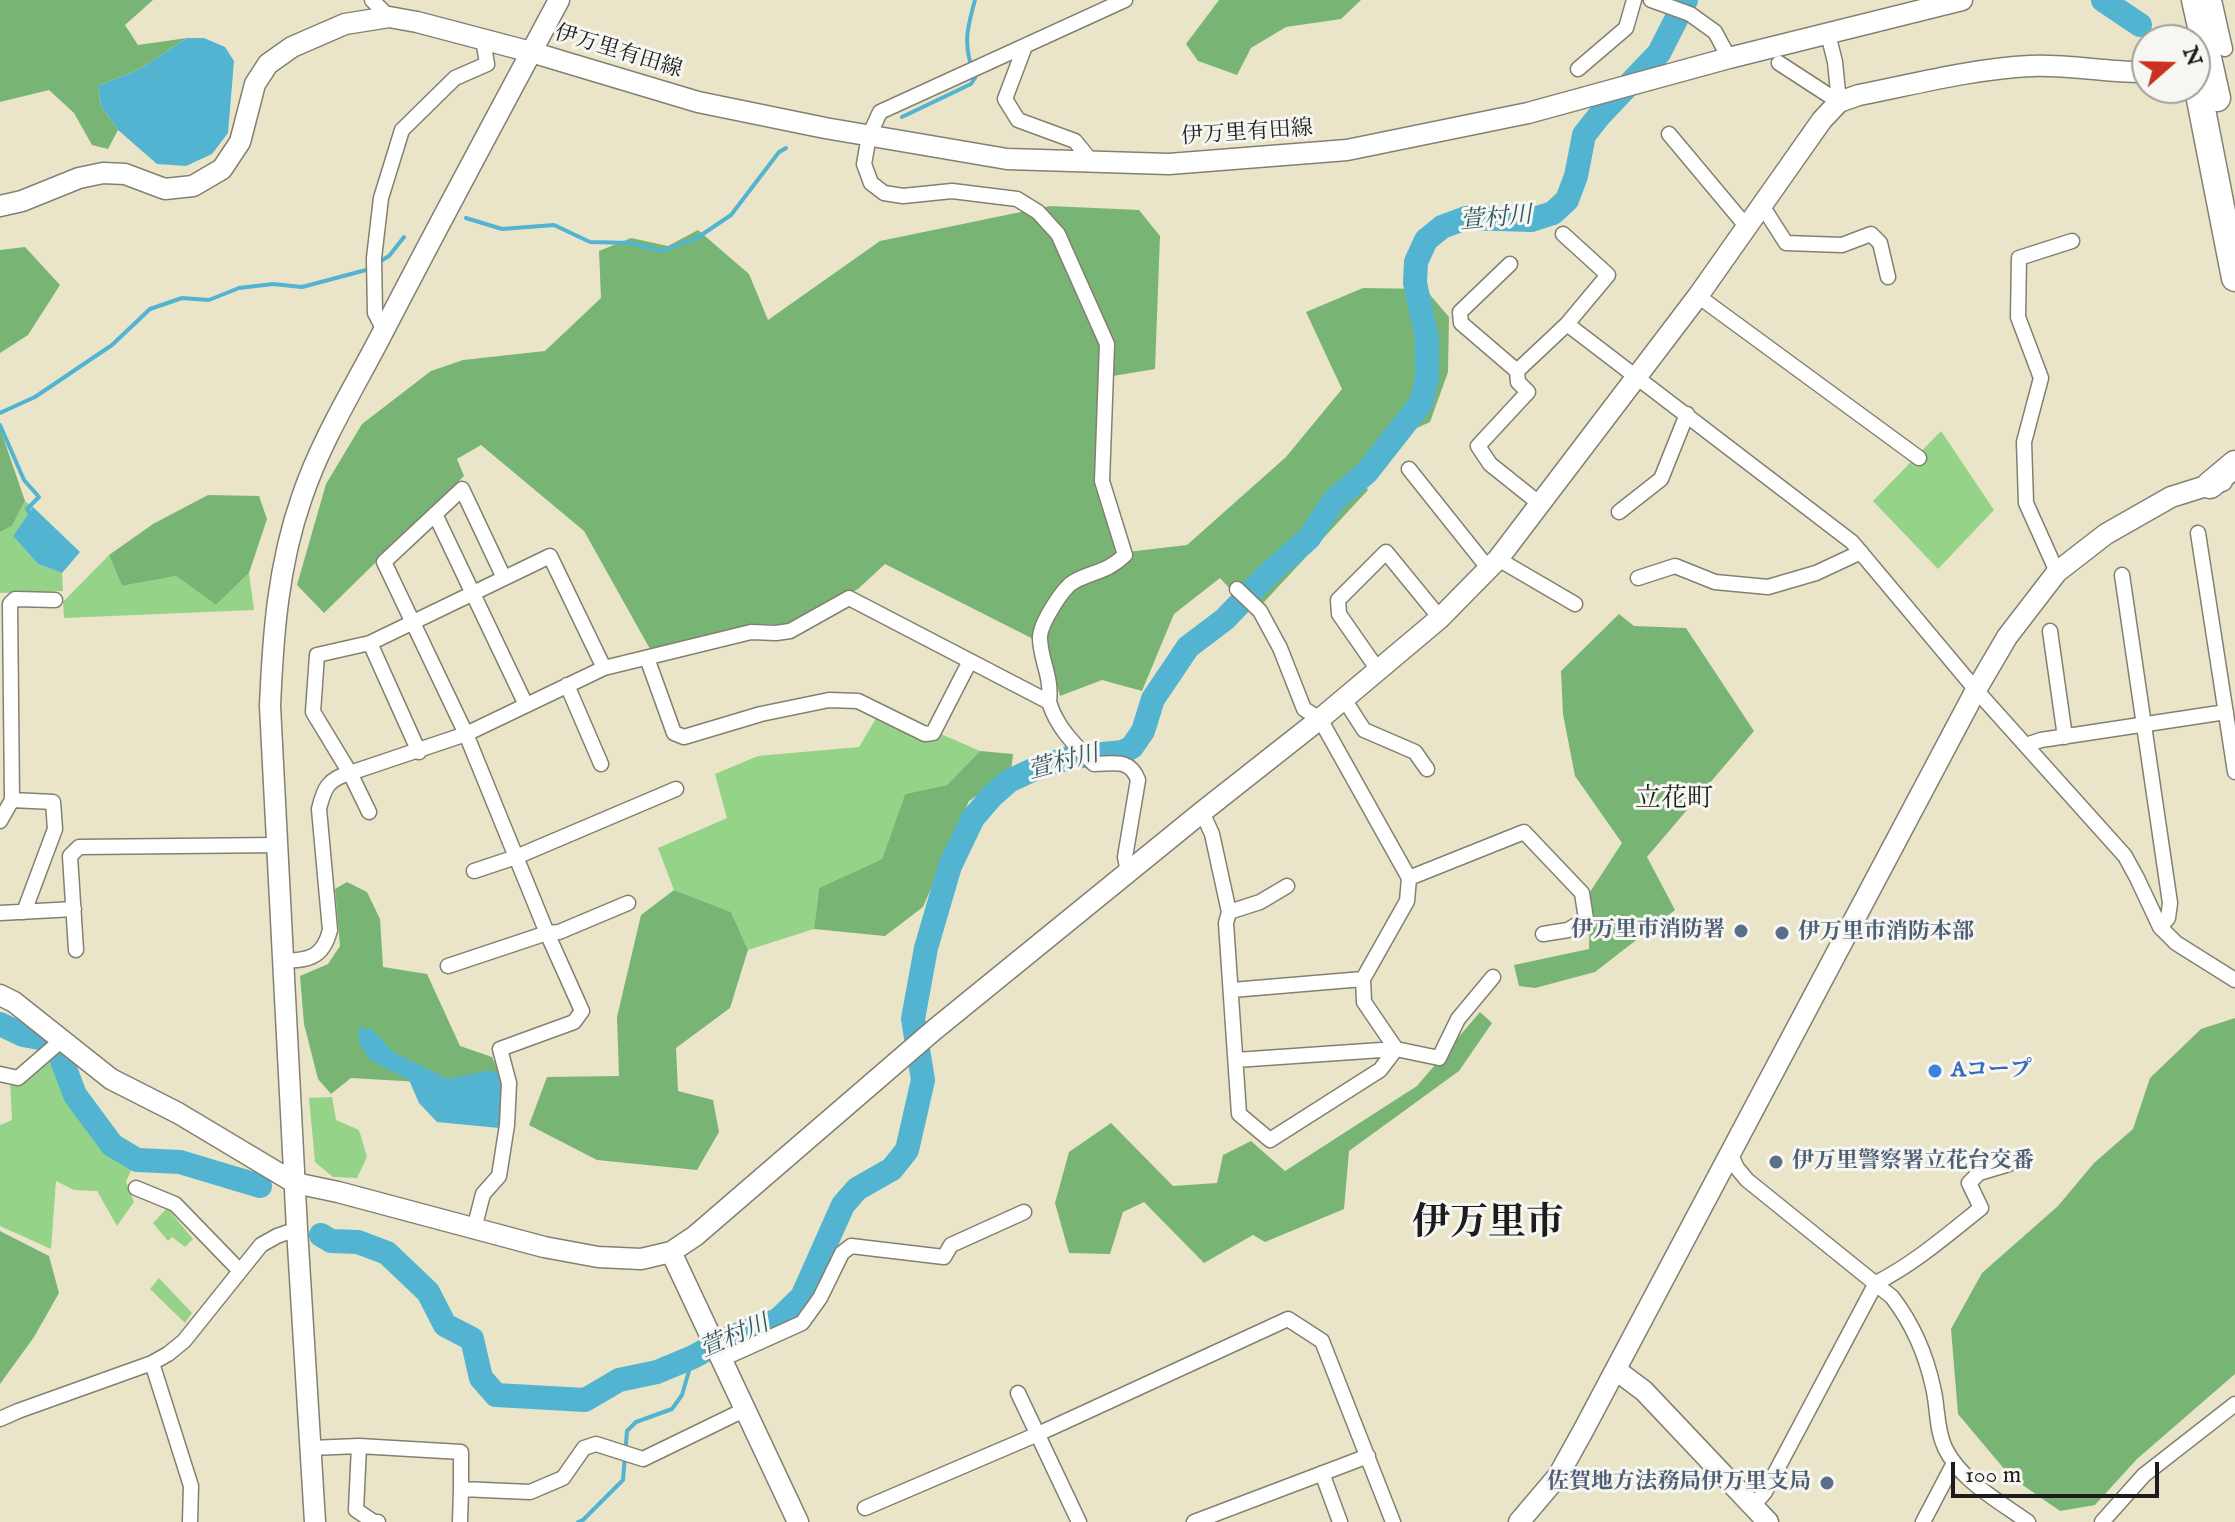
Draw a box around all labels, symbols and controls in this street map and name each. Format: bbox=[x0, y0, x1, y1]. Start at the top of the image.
street label: 伊万里有田線 bbox=[551, 21, 685, 85]
north arrow bbox=[2131, 24, 2211, 104]
text: N bbox=[2175, 43, 2208, 70]
street label: 伊万里有田線 bbox=[1180, 116, 1314, 152]
water label: 萱村川 bbox=[1459, 203, 1533, 237]
water label: 萱村川 bbox=[1025, 741, 1103, 787]
district label: 立花町 bbox=[1635, 785, 1713, 817]
place label: 伊万里市消防署 bbox=[1571, 918, 1725, 944]
place label: 伊万里市消防本部 bbox=[1798, 920, 1974, 946]
marker: 伊万里市消防署 bbox=[1732, 922, 1750, 940]
marker: 伊万里市消防本部 bbox=[1773, 924, 1791, 942]
place label: Aコープ bbox=[1951, 1058, 2032, 1084]
marker: Aコープ bbox=[1926, 1062, 1944, 1080]
place label: 伊万里警察署立花台交番 bbox=[1792, 1149, 2034, 1175]
marker: 伊万里警察署立花台交番 bbox=[1767, 1153, 1785, 1171]
district label: 伊万里市 bbox=[1412, 1203, 1564, 1249]
water label: 萱村川 bbox=[696, 1311, 774, 1365]
scale bar bbox=[1955, 1446, 2163, 1496]
text: 100 m bbox=[1965, 1460, 2021, 1491]
place label: 佐賀地方法務局伊万里支局 bbox=[1547, 1470, 1811, 1496]
marker: 佐賀地方法務局伊万里支局 bbox=[1818, 1474, 1836, 1492]

